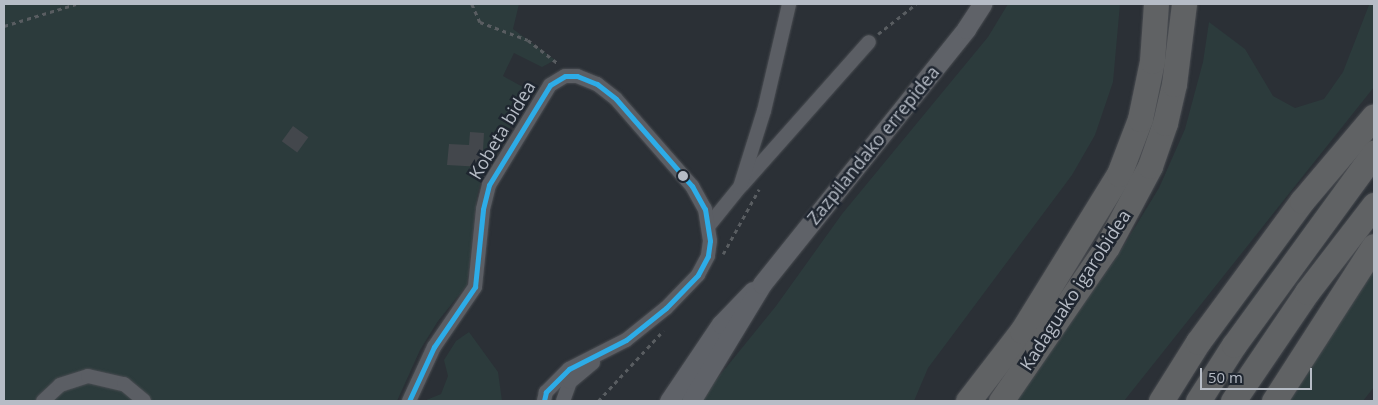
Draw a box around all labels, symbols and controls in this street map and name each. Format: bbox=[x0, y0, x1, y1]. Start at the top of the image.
street label: Zazpilandako errepidea bbox=[802, 61, 944, 229]
street label: Kobeta bidea bbox=[464, 77, 540, 183]
unlabelled marker bbox=[678, 171, 688, 181]
street label: Kadaguako igarobidea bbox=[1015, 206, 1135, 374]
scale bar bbox=[1203, 358, 1316, 390]
text: 50 m bbox=[1208, 367, 1243, 387]

